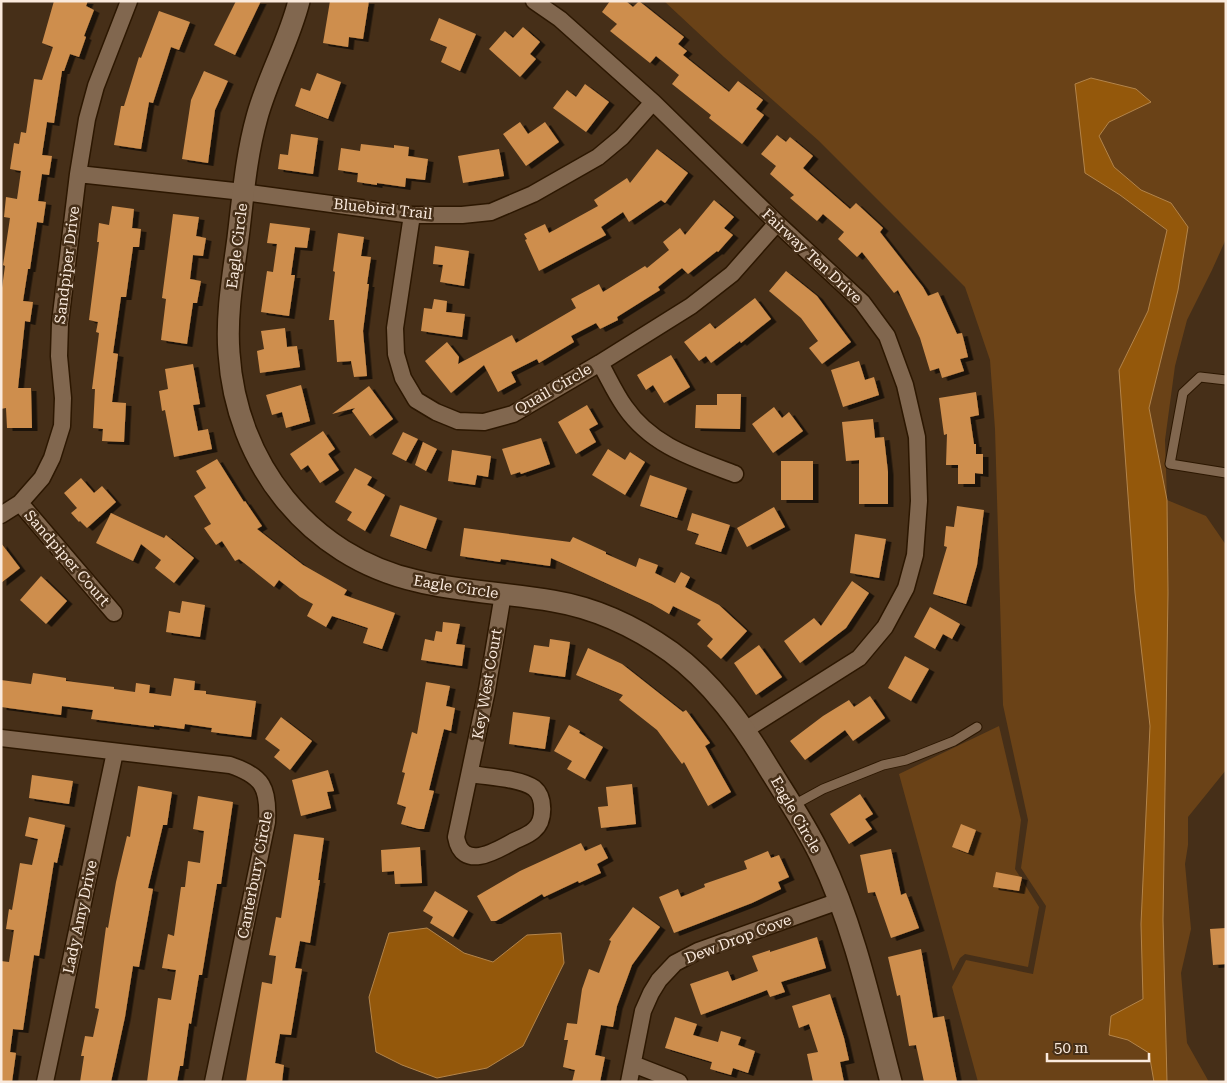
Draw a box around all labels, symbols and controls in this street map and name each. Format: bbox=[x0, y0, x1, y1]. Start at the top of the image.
street label: Bluebird Trail bbox=[333, 195, 434, 223]
street label: Eagle Circle bbox=[223, 202, 251, 290]
street label: Sandpiper Drive bbox=[51, 205, 83, 325]
street label: Fairway Ten Drive bbox=[758, 205, 866, 307]
street label: Quail Circle bbox=[511, 360, 595, 418]
street label: Sandpiper Court bbox=[21, 507, 114, 610]
street label: Eagle Circle bbox=[412, 571, 500, 603]
street label: Key West Court bbox=[468, 627, 506, 741]
street label: Eagle Circle bbox=[767, 773, 825, 857]
street label: Canterbury Circle bbox=[234, 810, 276, 940]
street label: Lady Amy Drive bbox=[59, 859, 101, 975]
street label: Dew Drop Cove bbox=[682, 910, 794, 968]
scale bar bbox=[1047, 1030, 1150, 1062]
text: 50 m bbox=[1054, 1039, 1089, 1057]

